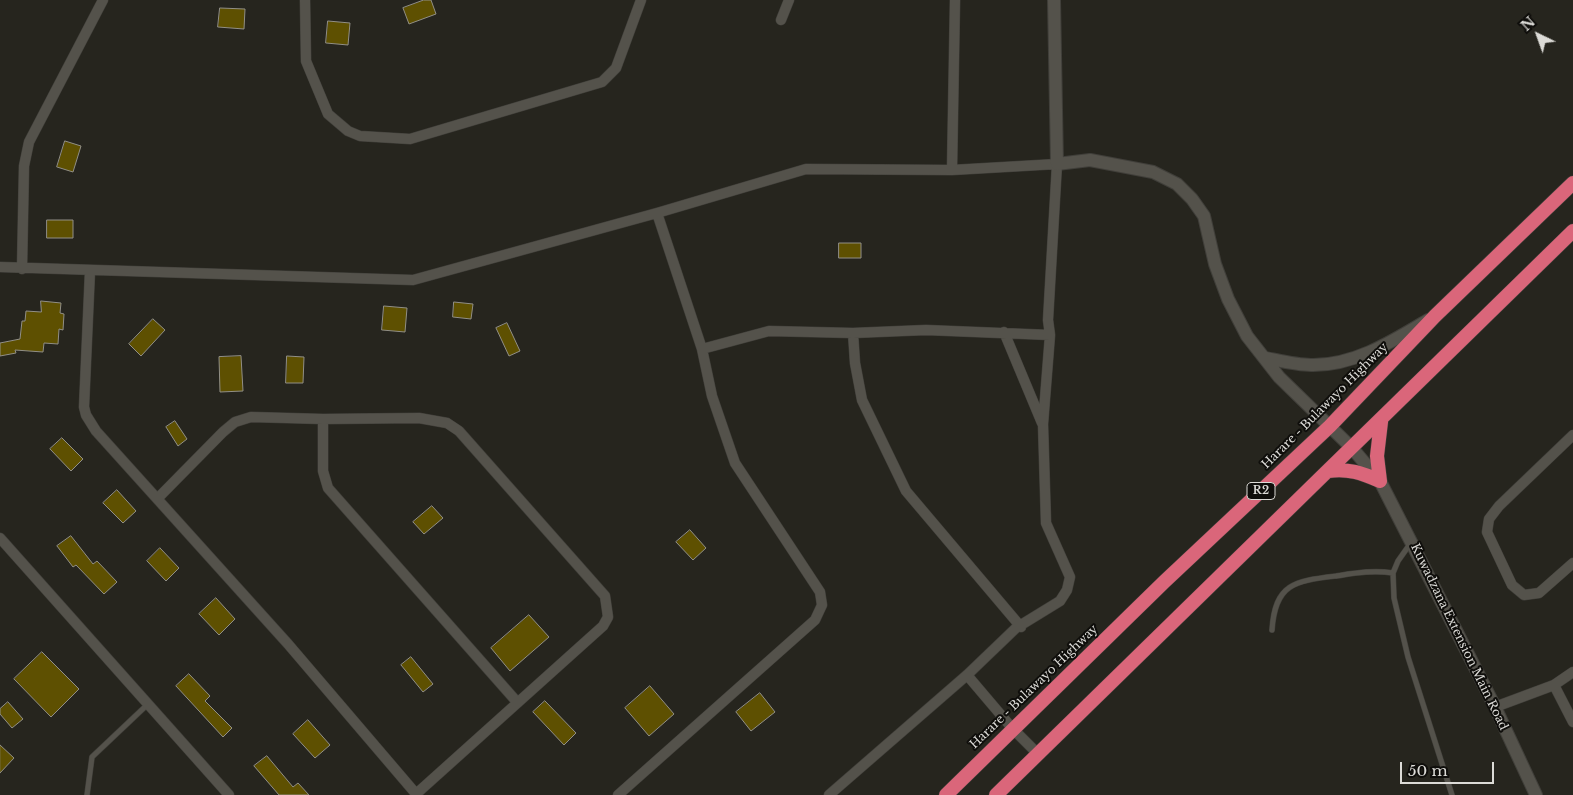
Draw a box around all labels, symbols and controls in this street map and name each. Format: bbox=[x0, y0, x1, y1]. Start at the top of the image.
north arrow bbox=[1513, 10, 1563, 60]
text: N bbox=[1517, 13, 1539, 35]
street label: Harare - Bulawayo Highway bbox=[1259, 340, 1391, 472]
road number: R2 bbox=[1247, 482, 1275, 500]
street label: Kuwadzana Extension Main Road bbox=[1407, 541, 1511, 733]
street label: Harare - Bulawayo Highway bbox=[967, 622, 1101, 752]
scale bar bbox=[1403, 752, 1497, 784]
text: 50 m bbox=[1408, 761, 1448, 780]

